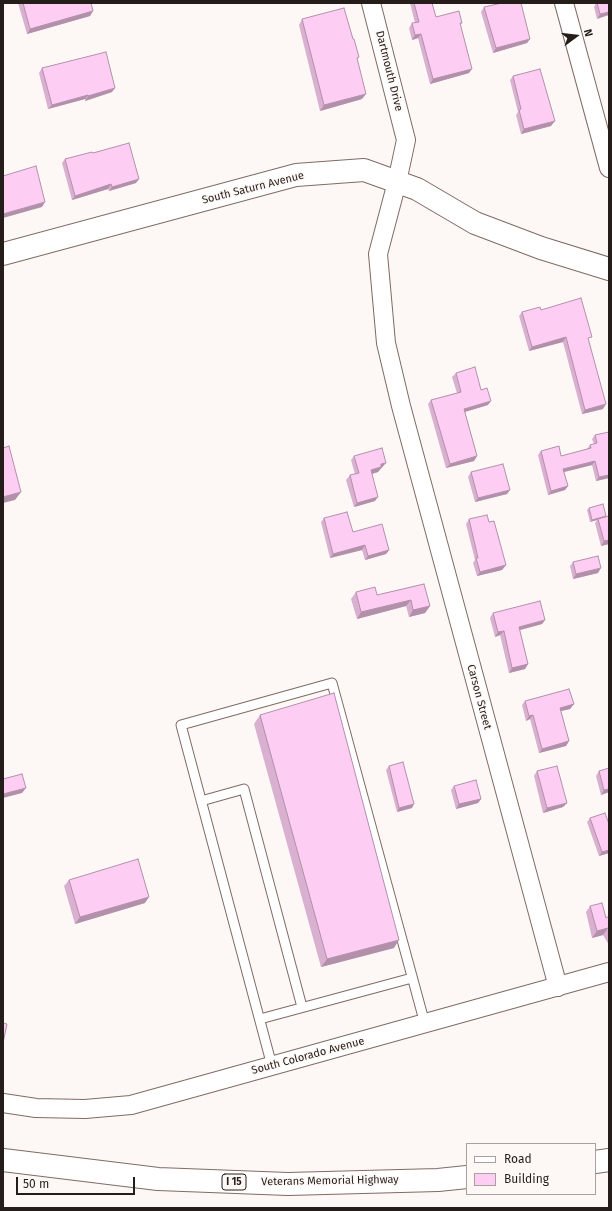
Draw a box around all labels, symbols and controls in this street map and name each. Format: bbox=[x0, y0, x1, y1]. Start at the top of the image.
north arrow bbox=[556, 16, 596, 56]
text: N bbox=[581, 28, 595, 38]
street label: Dartmouth Drive bbox=[373, 29, 405, 113]
street label: South Saturn Avenue bbox=[201, 169, 305, 207]
street label: Carson Street bbox=[464, 663, 494, 731]
street label: South Colorado Avenue bbox=[250, 1035, 366, 1077]
legend bbox=[466, 1143, 596, 1195]
text: Road bbox=[504, 1152, 532, 1166]
scale bar bbox=[18, 1169, 137, 1195]
text: Building bbox=[504, 1172, 549, 1186]
street label: Veterans Memorial Highway bbox=[261, 1173, 399, 1189]
road number: I 15 bbox=[222, 1174, 246, 1190]
text: 50 m bbox=[23, 1177, 49, 1191]

